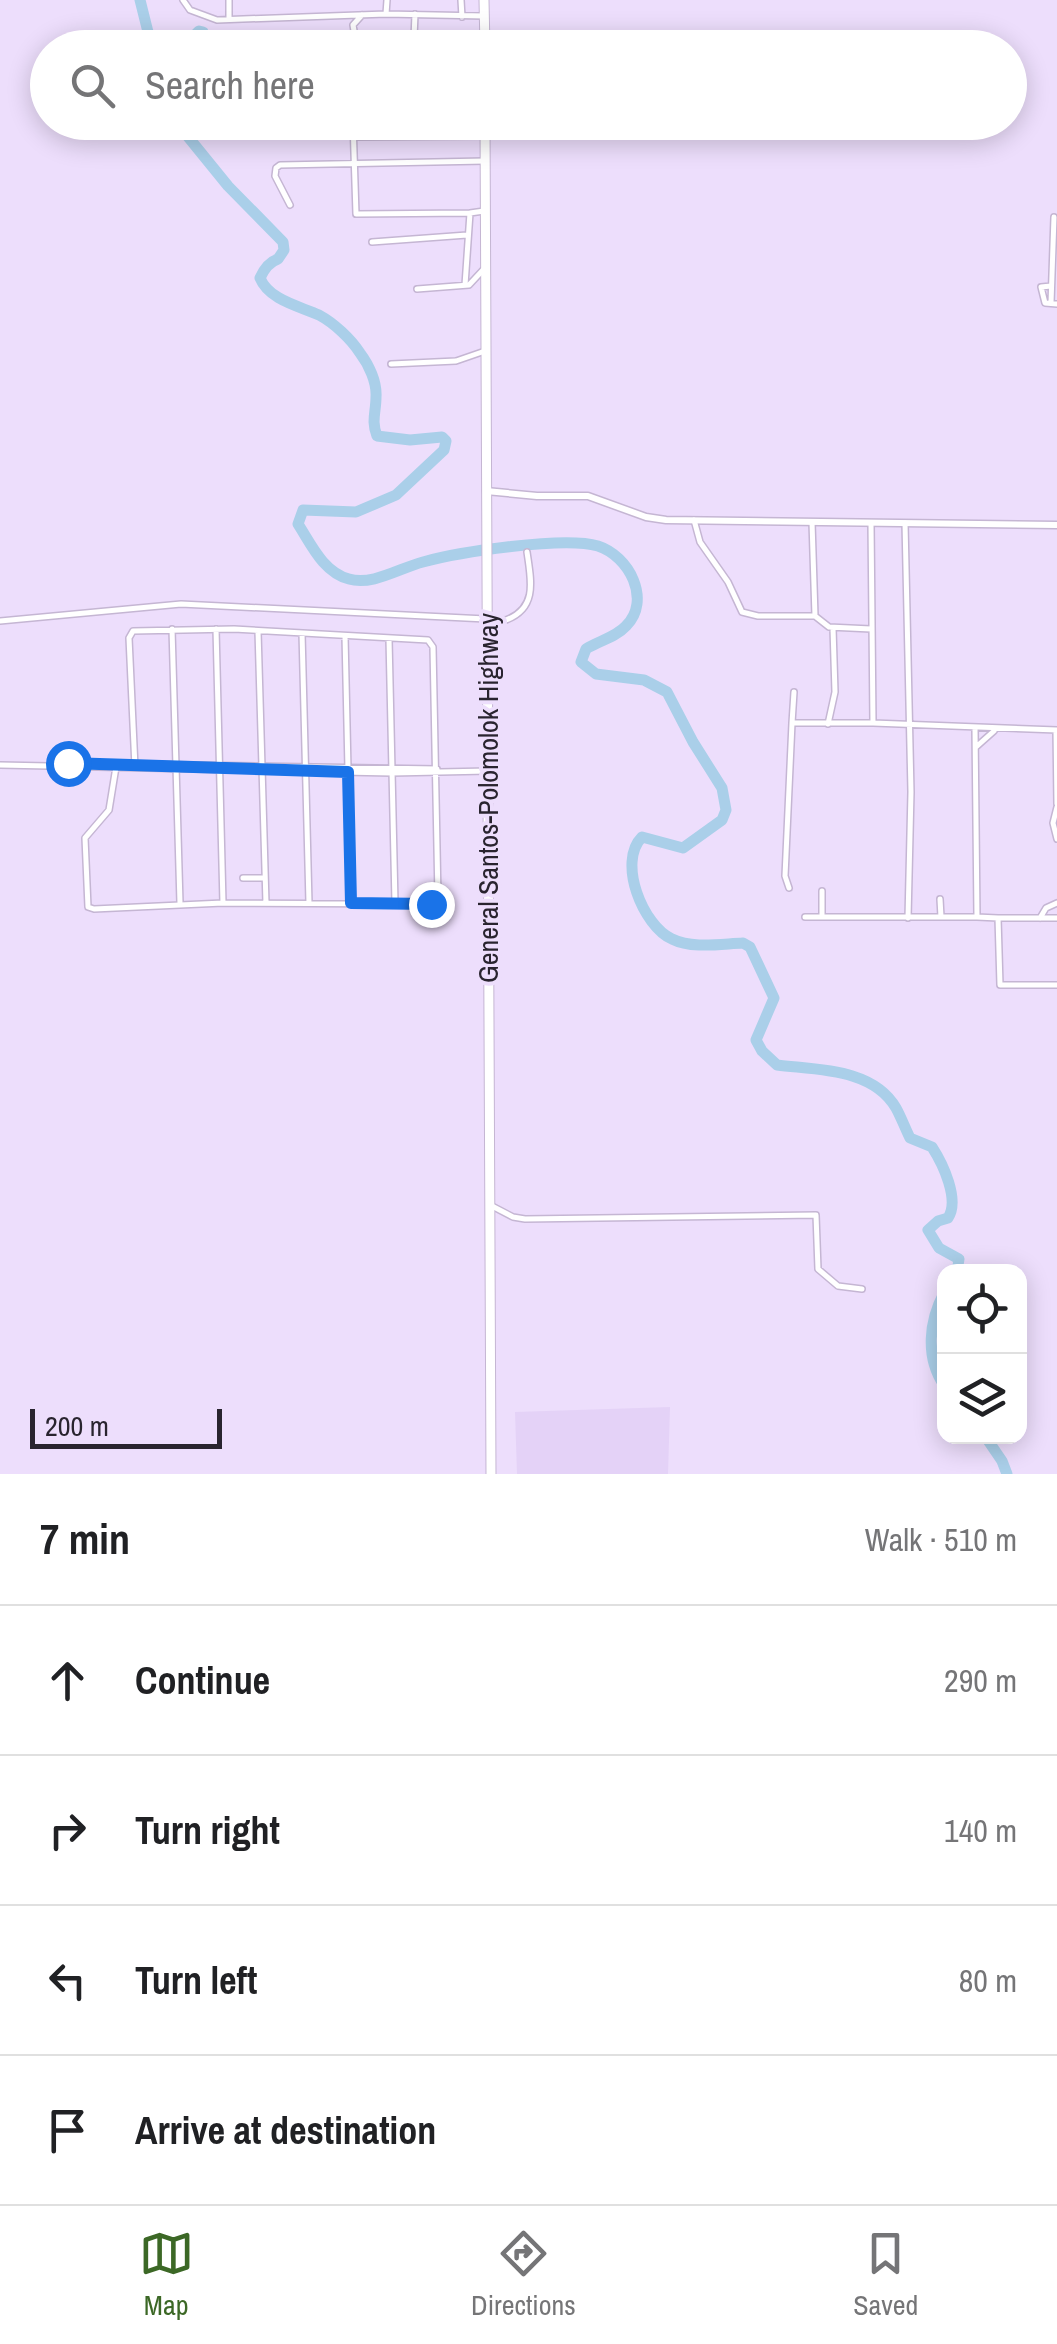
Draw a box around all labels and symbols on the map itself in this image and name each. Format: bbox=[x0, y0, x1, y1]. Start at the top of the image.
street label: General Santos-Polomolok Highway bbox=[469, 612, 507, 983]
route start bbox=[46, 741, 92, 787]
route end bbox=[409, 882, 455, 928]
scale bar bbox=[30, 1404, 222, 1448]

